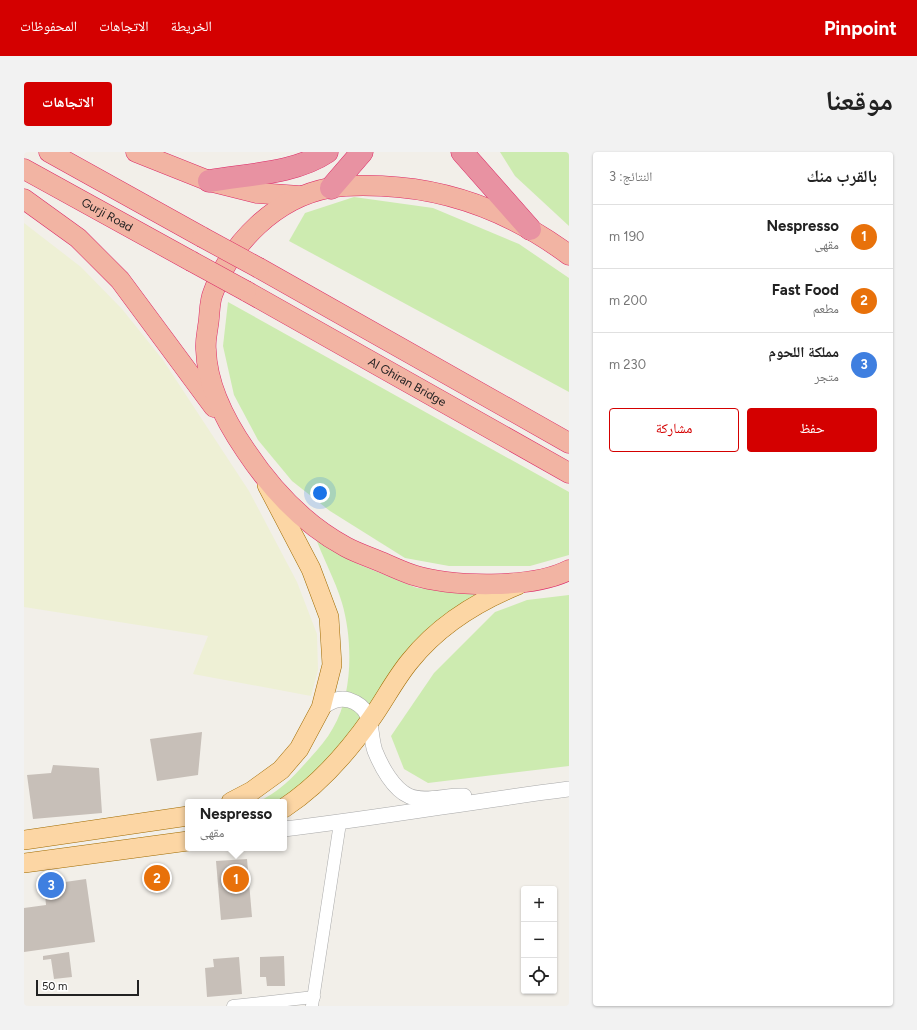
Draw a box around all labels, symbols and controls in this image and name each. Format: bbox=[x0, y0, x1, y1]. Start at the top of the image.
text: Pinpoint bbox=[824, 17, 897, 40]
text: المحفوظات bbox=[20, 18, 77, 35]
text: الاتجاهات bbox=[99, 18, 149, 35]
text: الخريطة bbox=[171, 18, 212, 35]
button: الاتجاهات bbox=[24, 82, 112, 126]
text: موقعنا bbox=[825, 83, 893, 117]
text: بالقرب منك bbox=[807, 166, 877, 186]
text: النتائج: 3 bbox=[609, 169, 652, 184]
street label: Gurji Road bbox=[79, 195, 135, 235]
text: Nespresso bbox=[766, 217, 839, 235]
text: 190 m bbox=[609, 229, 644, 244]
text: 1 bbox=[861, 229, 867, 244]
text: مقهى bbox=[814, 237, 839, 252]
text: Fast Food bbox=[772, 281, 839, 299]
text: 200 m bbox=[609, 293, 647, 308]
text: 2 bbox=[860, 293, 868, 308]
text: مطعم bbox=[813, 301, 839, 316]
text: مملكة اللحوم bbox=[769, 343, 839, 361]
street label: Al Ghiran Bridge bbox=[366, 354, 449, 410]
text: 230 m bbox=[609, 357, 646, 372]
text: 3 bbox=[860, 357, 868, 372]
text: متجر bbox=[814, 369, 839, 384]
button: مشاركة bbox=[609, 408, 739, 452]
button: حفظ bbox=[747, 408, 877, 452]
your location bbox=[310, 483, 330, 503]
popup bbox=[185, 799, 287, 851]
text: Nespresso bbox=[200, 805, 272, 823]
text: مقهى bbox=[200, 825, 225, 840]
pin: 2 bbox=[144, 863, 170, 893]
pin: 1 bbox=[223, 864, 249, 894]
pin: 3 bbox=[38, 870, 64, 900]
map controls bbox=[521, 886, 557, 994]
button: + bbox=[521, 886, 557, 922]
button: − bbox=[521, 922, 557, 958]
button: locate bbox=[521, 958, 557, 994]
scale bar bbox=[36, 978, 139, 997]
text: 50 m bbox=[42, 980, 67, 993]

